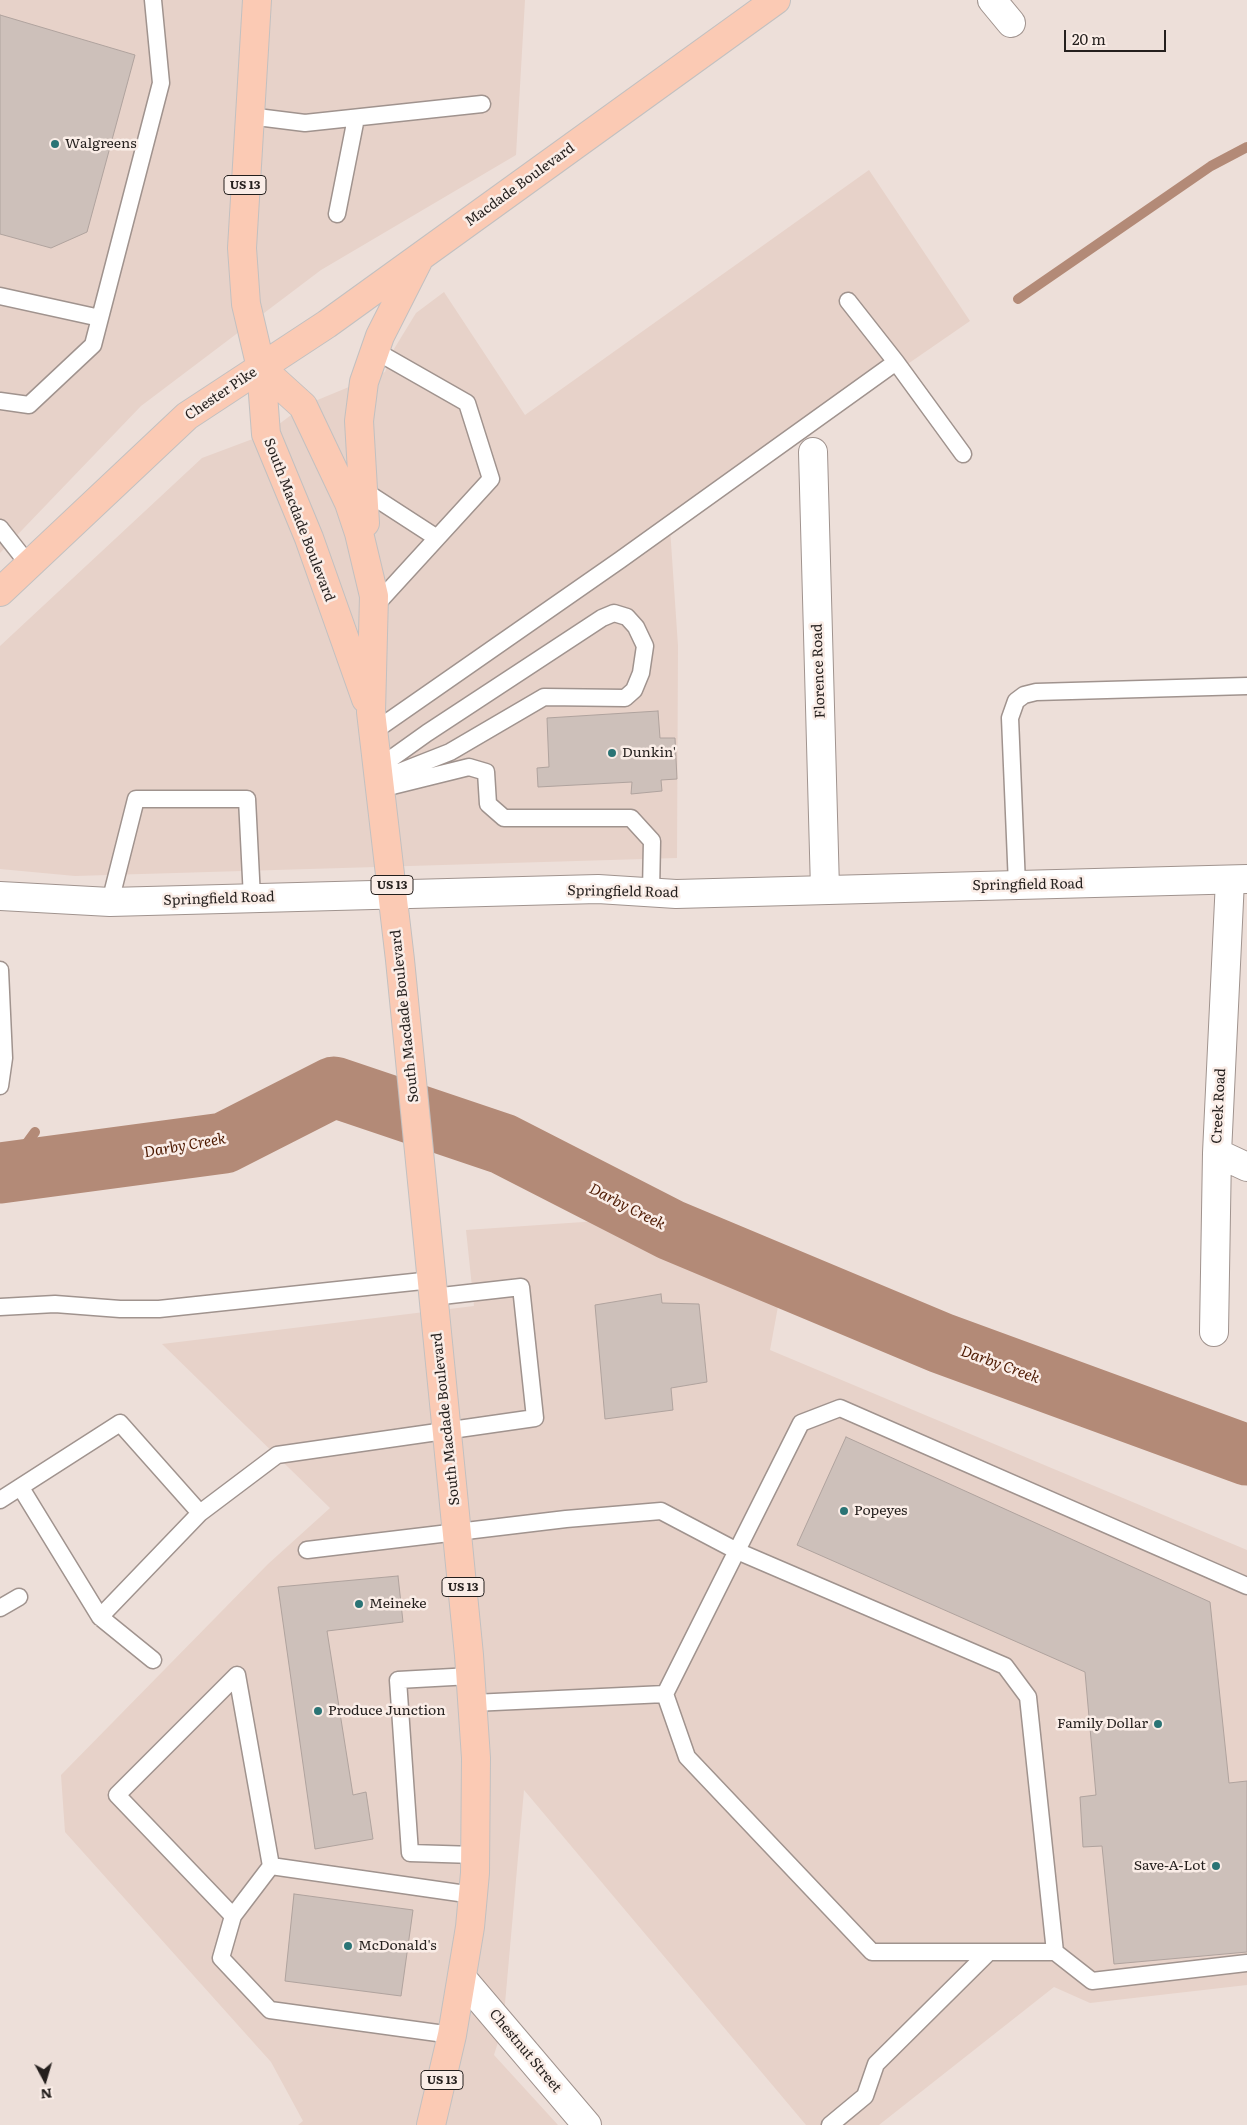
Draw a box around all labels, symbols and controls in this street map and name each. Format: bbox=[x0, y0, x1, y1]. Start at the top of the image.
scale bar bbox=[1067, 20, 1170, 52]
text: 20 m bbox=[1072, 27, 1106, 50]
place label: Walgreens bbox=[65, 136, 136, 152]
marker: Walgreens bbox=[49, 138, 61, 150]
street label: Macdade Boulevard bbox=[462, 140, 578, 230]
road number: US 13 bbox=[224, 176, 266, 194]
street label: Chester Pike bbox=[182, 364, 260, 424]
street label: South Macdade Boulevard bbox=[260, 436, 338, 604]
street label: Florence Road bbox=[809, 623, 829, 719]
place label: Dunkin' bbox=[622, 745, 676, 761]
marker: Dunkin' bbox=[606, 747, 618, 759]
road number: US 13 bbox=[371, 876, 413, 894]
street label: Springfield Road bbox=[972, 876, 1084, 894]
street label: Springfield Road bbox=[567, 883, 679, 901]
street label: Springfield Road bbox=[163, 889, 275, 909]
street label: South Macdade Boulevard bbox=[388, 929, 422, 1103]
street label: Creek Road bbox=[1209, 1068, 1229, 1144]
water label: Darby Creek bbox=[143, 1130, 227, 1162]
water label: Darby Creek bbox=[586, 1180, 668, 1234]
street label: South Macdade Boulevard bbox=[429, 1332, 463, 1506]
water label: Darby Creek bbox=[958, 1342, 1042, 1388]
place label: Popeyes bbox=[854, 1503, 907, 1519]
marker: Popeyes bbox=[838, 1505, 850, 1517]
road number: US 13 bbox=[442, 1578, 484, 1596]
place label: Meineke bbox=[369, 1596, 427, 1612]
marker: Meineke bbox=[353, 1598, 365, 1610]
place label: Produce Junction bbox=[328, 1703, 445, 1719]
marker: Produce Junction bbox=[312, 1705, 324, 1717]
place label: Family Dollar bbox=[1057, 1716, 1148, 1732]
marker: Family Dollar bbox=[1152, 1718, 1164, 1730]
place label: Save-A-Lot bbox=[1134, 1858, 1206, 1874]
marker: Save-A-Lot bbox=[1210, 1860, 1222, 1872]
place label: McDonald's bbox=[358, 1938, 437, 1954]
marker: McDonald's bbox=[342, 1940, 354, 1952]
street label: Chestnut Street bbox=[485, 2006, 565, 2096]
north arrow bbox=[20, 2055, 70, 2105]
road number: US 13 bbox=[421, 2070, 463, 2090]
text: N bbox=[40, 2084, 53, 2105]

